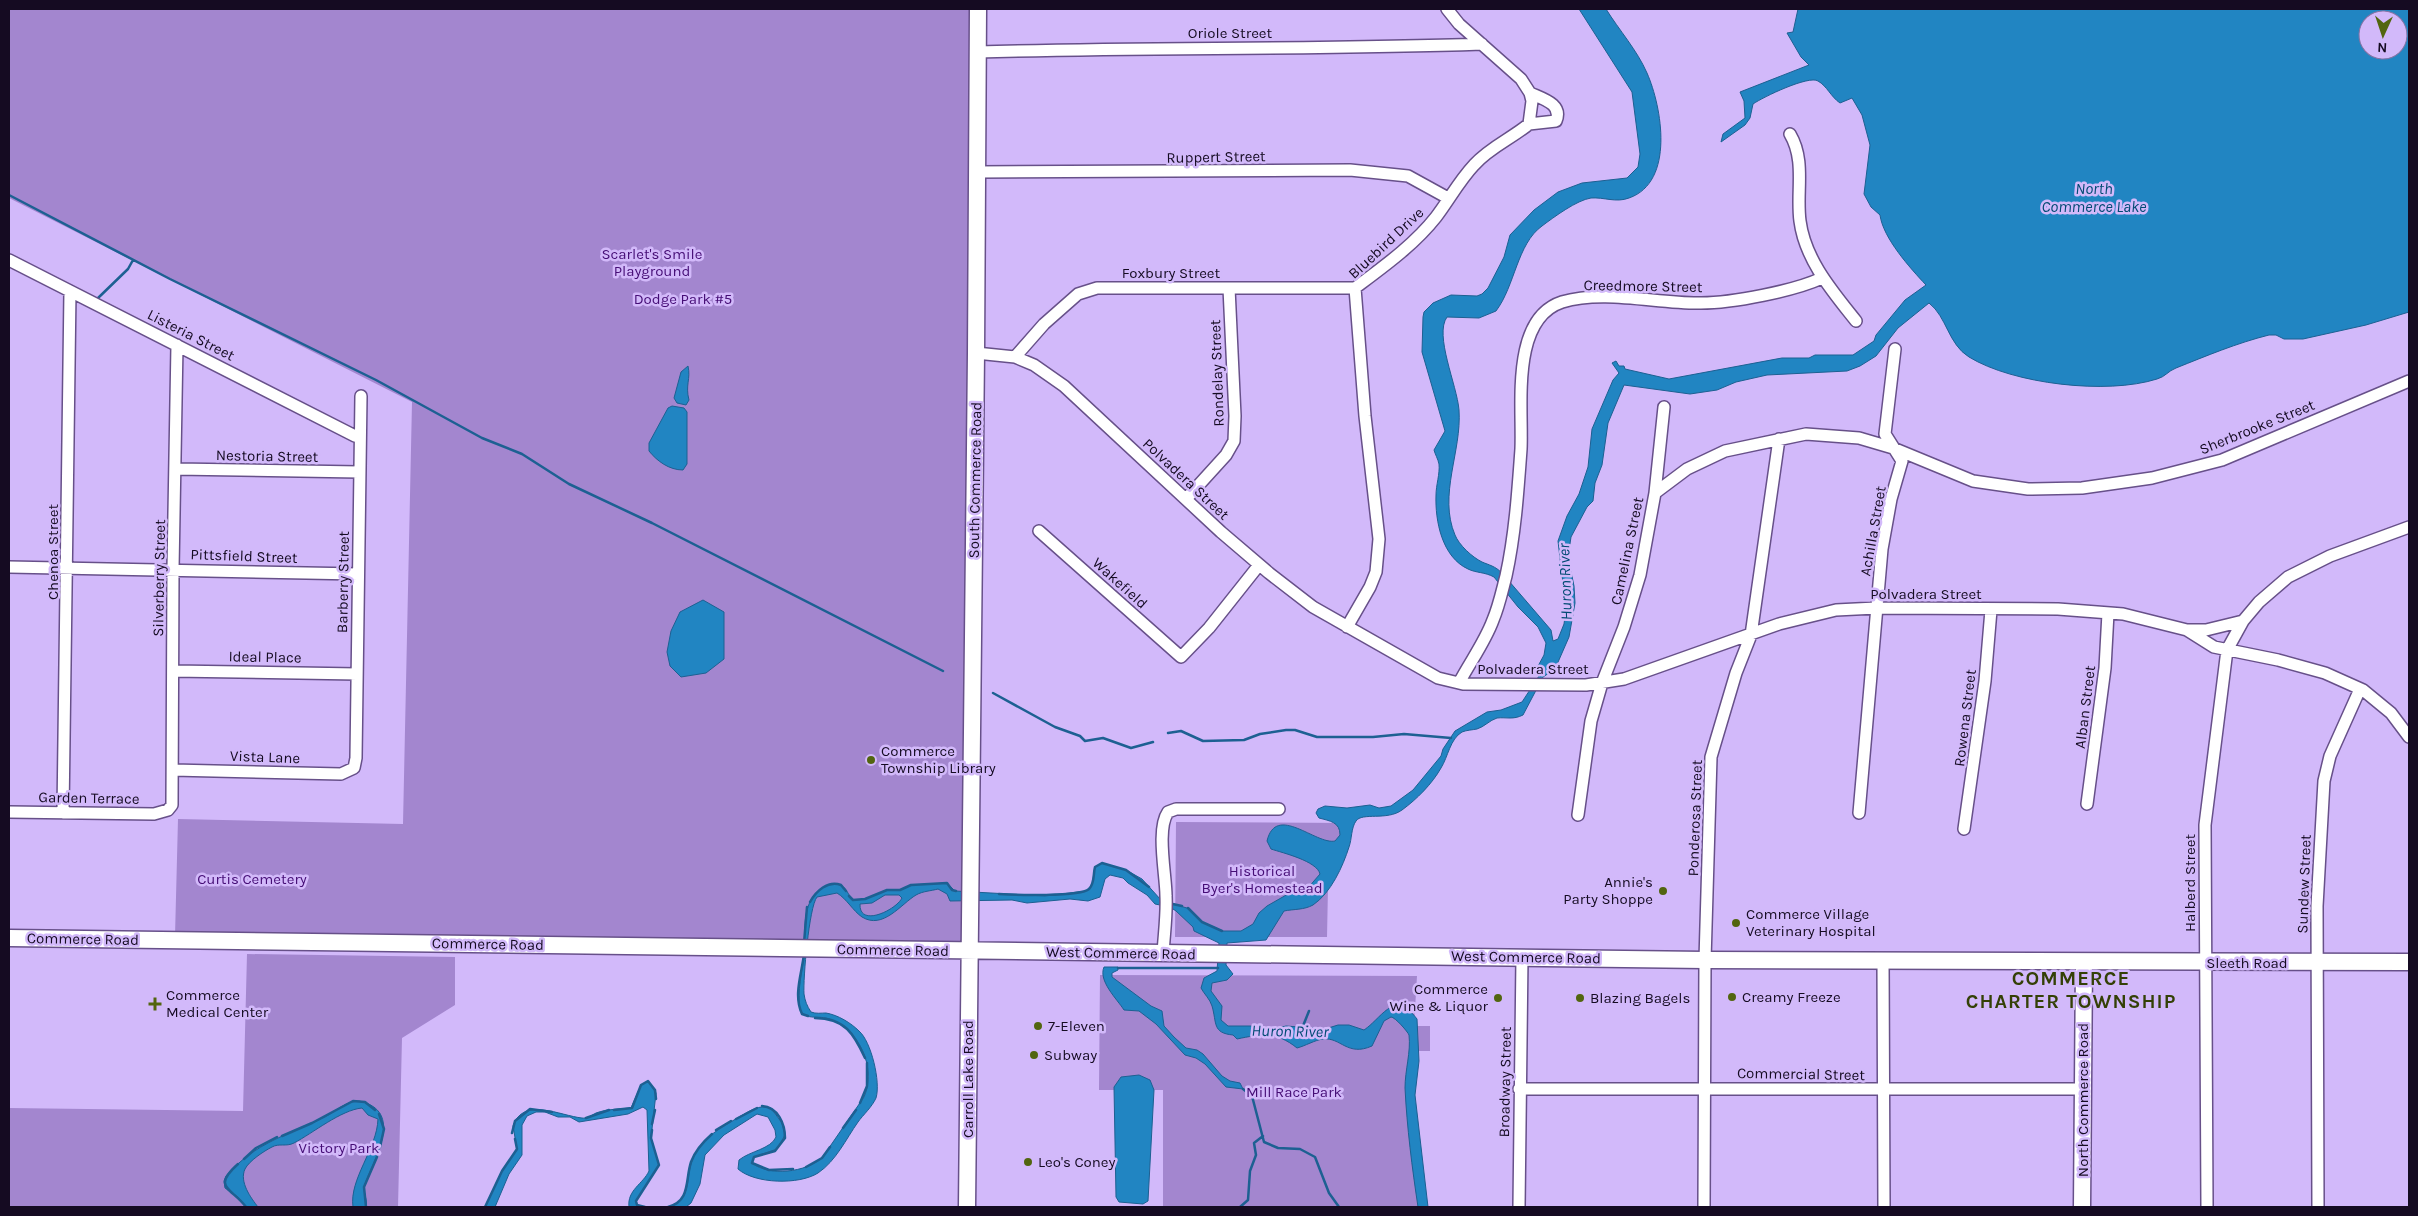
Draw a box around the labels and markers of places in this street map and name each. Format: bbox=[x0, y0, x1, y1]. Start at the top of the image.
place label: Commerce Township Library bbox=[881, 742, 996, 777]
marker: Commerce Township Library bbox=[865, 754, 877, 766]
place label: Annie's Party Shoppe bbox=[1563, 873, 1653, 908]
marker: Annie's Party Shoppe bbox=[1657, 885, 1669, 897]
place label: Commerce Village Veterinary Hospital bbox=[1746, 905, 1876, 940]
marker: Commerce Village Veterinary Hospital bbox=[1730, 917, 1742, 929]
place label: Commerce Wine & Liquor bbox=[1390, 980, 1489, 1015]
place label: Commerce Medical Center bbox=[166, 986, 269, 1021]
place label: Creamy Freeze bbox=[1742, 988, 1841, 1006]
place label: Blazing Bagels bbox=[1590, 989, 1690, 1007]
marker: Creamy Freeze bbox=[1726, 991, 1738, 1003]
marker: Commerce Wine & Liquor bbox=[1492, 992, 1504, 1004]
marker: Blazing Bagels bbox=[1574, 992, 1586, 1004]
marker: Commerce Medical Center bbox=[148, 997, 162, 1011]
place label: 7-Eleven bbox=[1048, 1017, 1105, 1035]
marker: 7-Eleven bbox=[1032, 1020, 1044, 1032]
place label: Subway bbox=[1044, 1046, 1097, 1064]
marker: Subway bbox=[1028, 1049, 1040, 1061]
place label: Leo's Coney bbox=[1038, 1153, 1116, 1171]
marker: Leo's Coney bbox=[1022, 1156, 1034, 1168]

